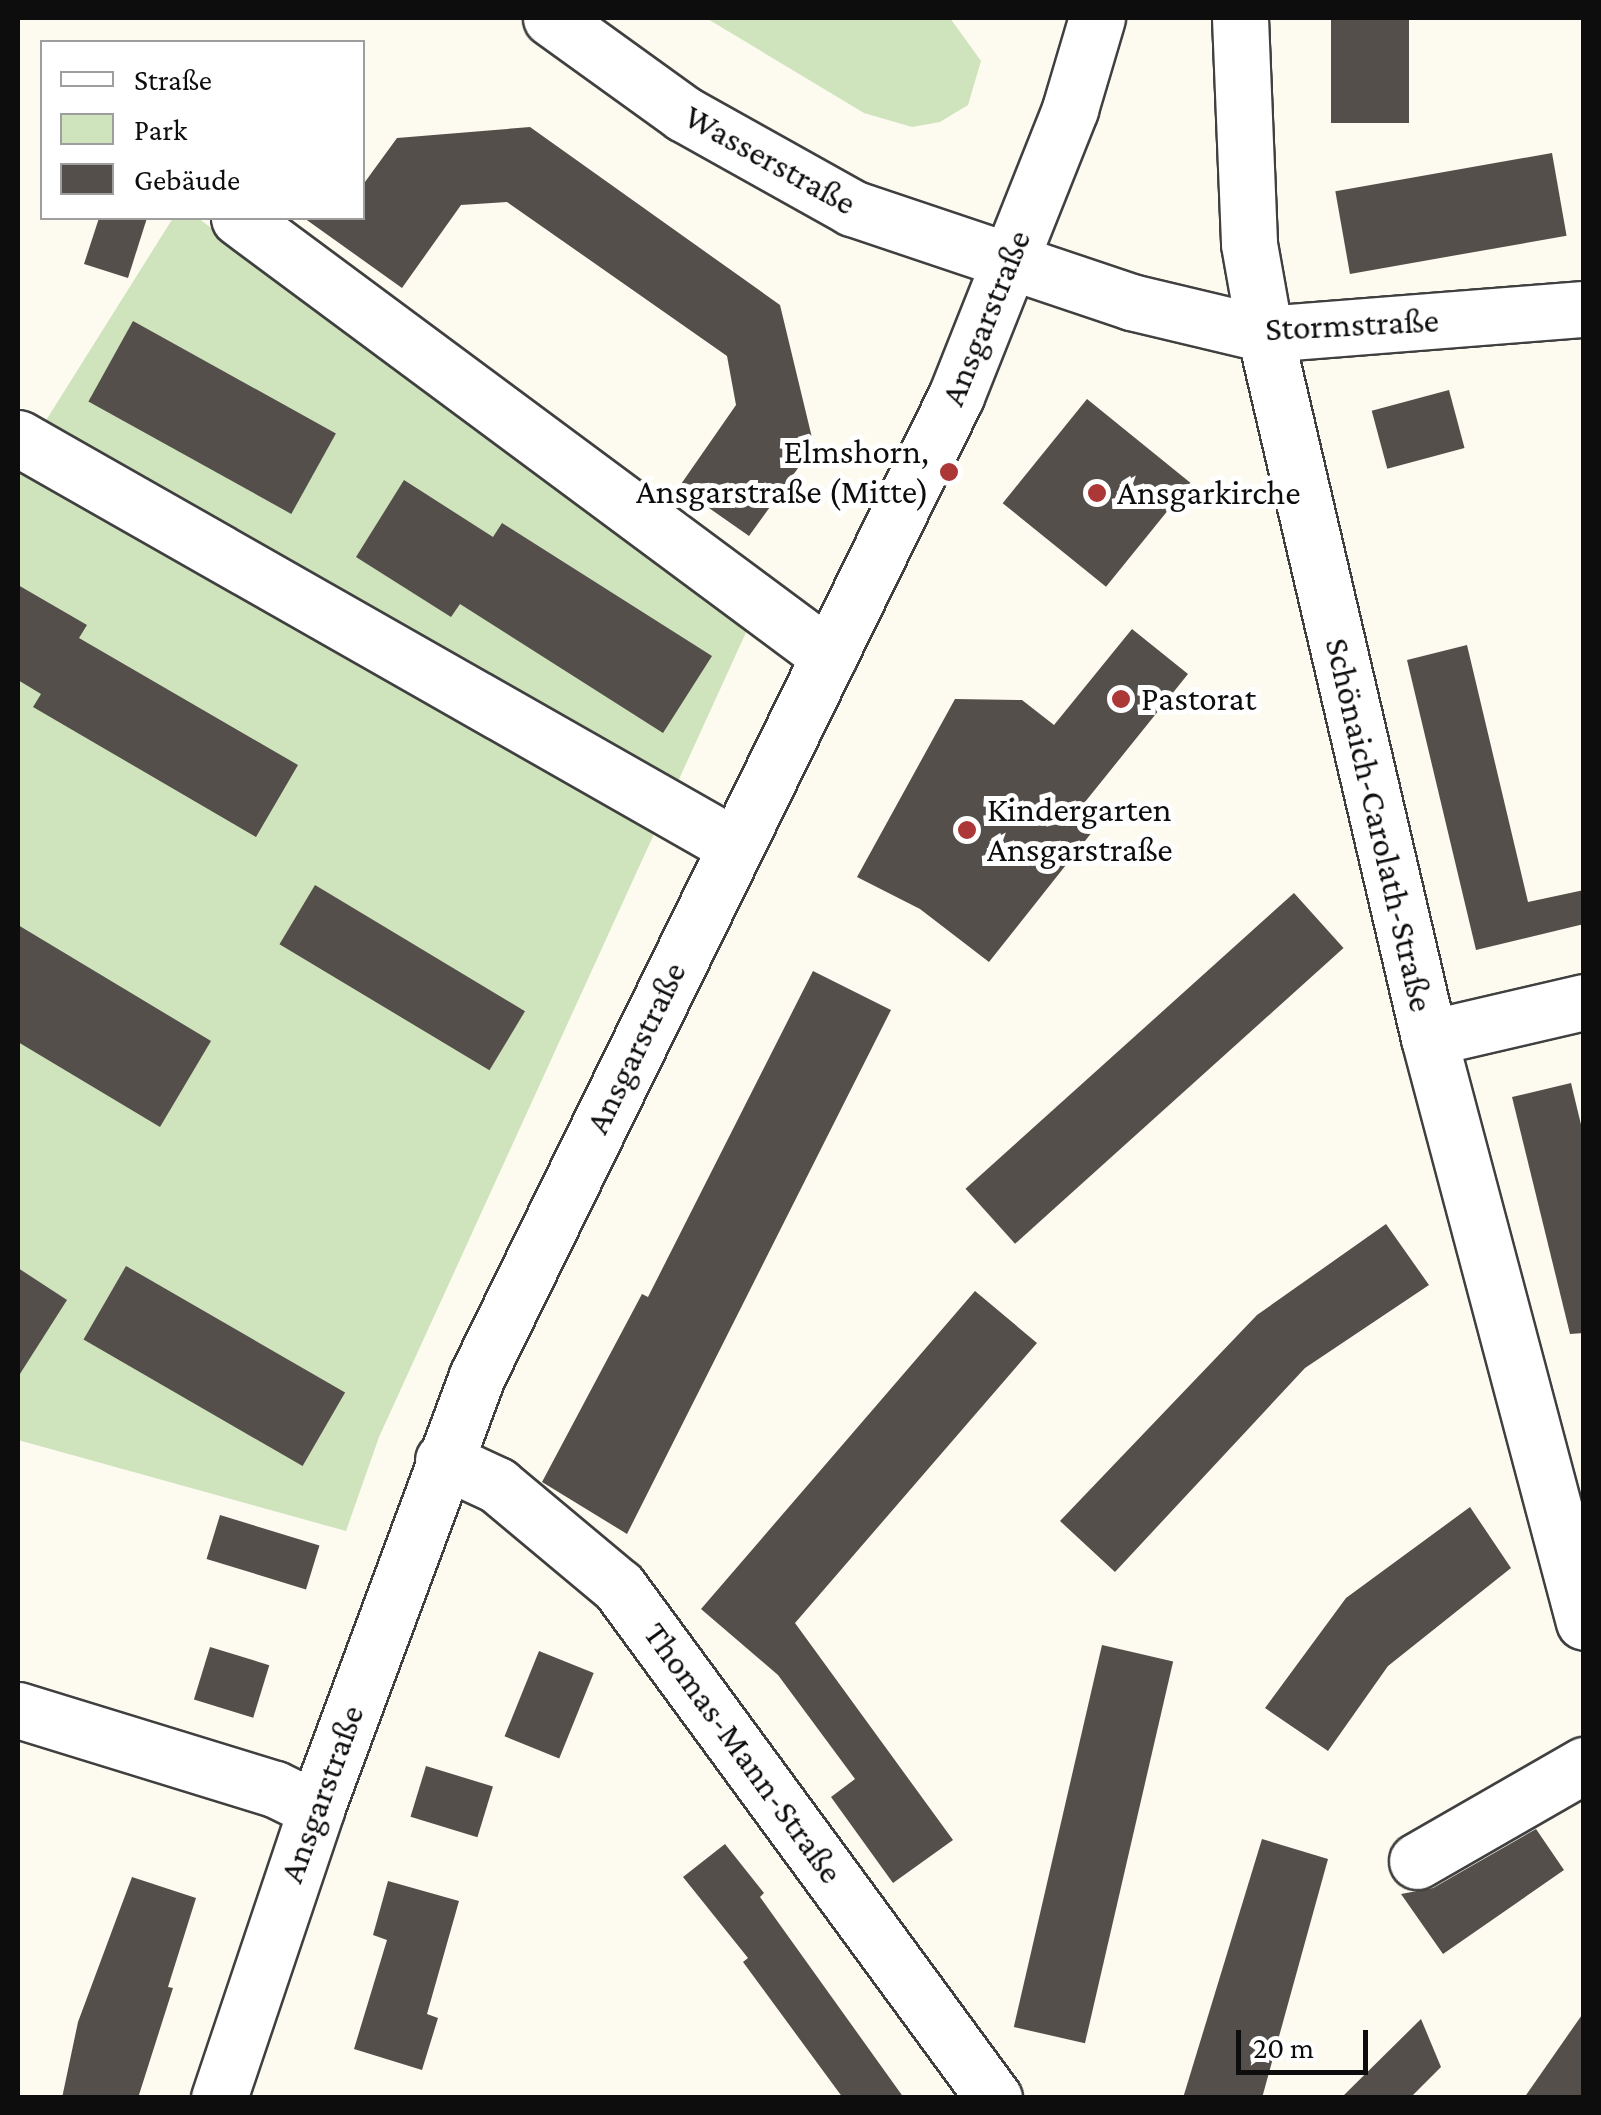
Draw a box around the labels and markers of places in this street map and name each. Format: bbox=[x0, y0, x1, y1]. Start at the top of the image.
place label: Elmshorn, Ansgarstraße (Mitte) bbox=[636, 431, 929, 513]
marker: Elmshorn, Ansgarstraße (Mitte) bbox=[938, 461, 960, 483]
place label: Ansgarkirche bbox=[1117, 472, 1301, 514]
marker: Ansgarkirche bbox=[1086, 482, 1108, 504]
place label: Pastorat bbox=[1141, 678, 1256, 720]
marker: Pastorat bbox=[1110, 688, 1132, 710]
place label: Kindergarten Ansgarstraße bbox=[987, 789, 1173, 871]
marker: Kindergarten Ansgarstraße bbox=[956, 819, 978, 841]

